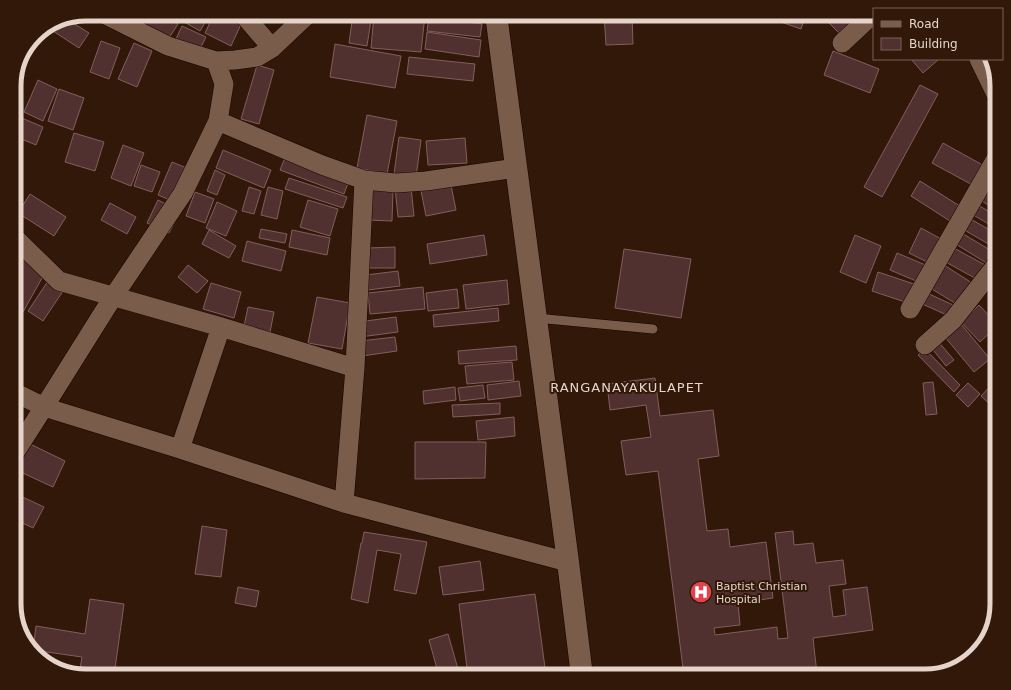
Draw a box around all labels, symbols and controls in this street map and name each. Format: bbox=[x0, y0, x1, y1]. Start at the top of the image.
legend bbox=[873, 8, 1003, 60]
text: Road bbox=[909, 17, 939, 31]
text: Building bbox=[909, 37, 958, 51]
district label: RANGANAYAKULAPET bbox=[550, 380, 704, 395]
hospital icon: Baptist Christian Hospital bbox=[688, 579, 714, 605]
place label: Baptist Christian Hospital bbox=[716, 580, 807, 606]

